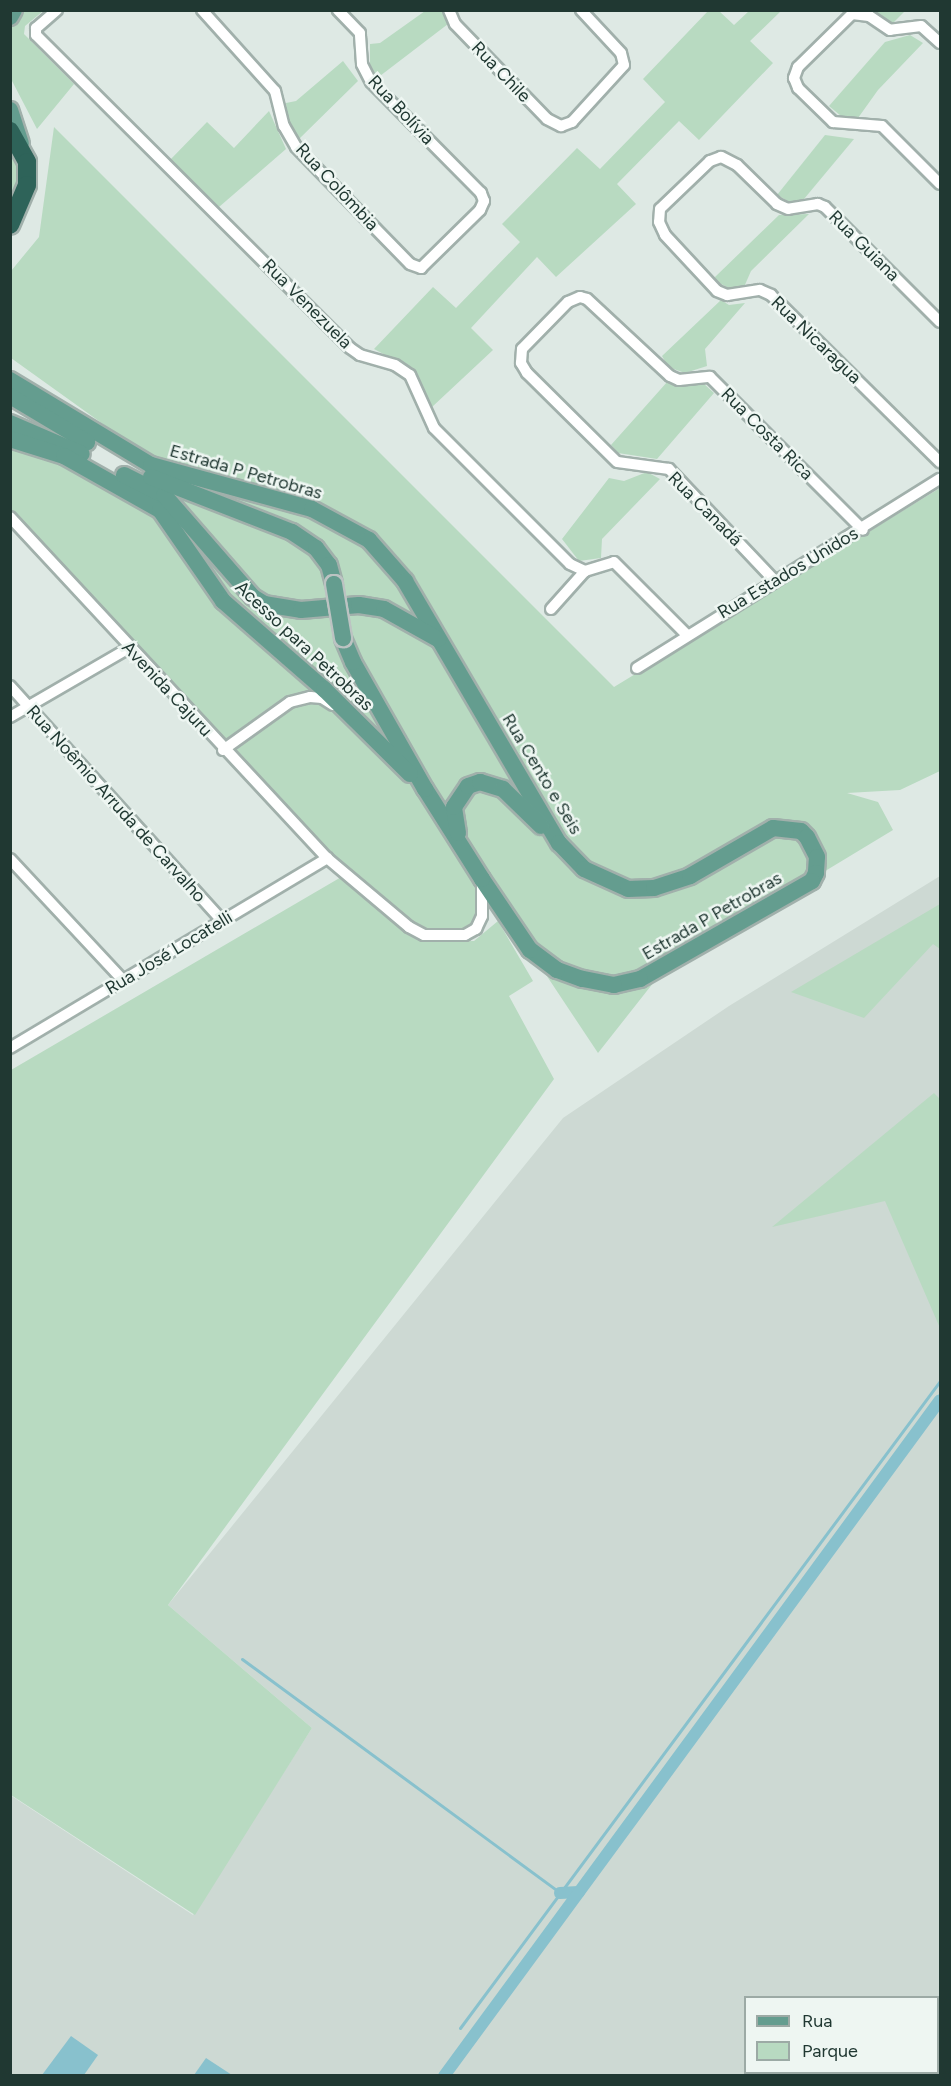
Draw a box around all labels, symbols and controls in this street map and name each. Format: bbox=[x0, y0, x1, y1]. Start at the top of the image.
street label: Rua Chile bbox=[467, 37, 535, 107]
street label: Rua Bolívia bbox=[363, 71, 439, 149]
street label: Rua Colômbia bbox=[291, 139, 383, 235]
street label: Rua Guiana bbox=[824, 206, 904, 286]
street label: Rua Venezuela bbox=[258, 255, 356, 353]
street label: Rua Nicaragua bbox=[766, 292, 866, 388]
street label: Rua Costa Rica bbox=[716, 383, 818, 485]
street label: Estrada P Petrobras bbox=[167, 440, 325, 504]
street label: Rua Canadá bbox=[663, 467, 747, 551]
street label: Rua Estados Unidos bbox=[714, 523, 862, 623]
street label: Acesso para Petrobras bbox=[231, 577, 377, 715]
street label: Avenida Cajuru bbox=[117, 637, 217, 741]
street label: Rua Noêmio Arruda de Carvalho bbox=[22, 701, 210, 907]
street label: Rua Cento e Seis bbox=[497, 710, 587, 838]
street label: Estrada P Petrobras bbox=[638, 867, 786, 965]
street label: Rua José Locatelli bbox=[101, 906, 237, 1000]
legend bbox=[744, 1996, 939, 2074]
text: Rua bbox=[802, 2010, 833, 2032]
text: Parque bbox=[802, 2040, 858, 2062]

